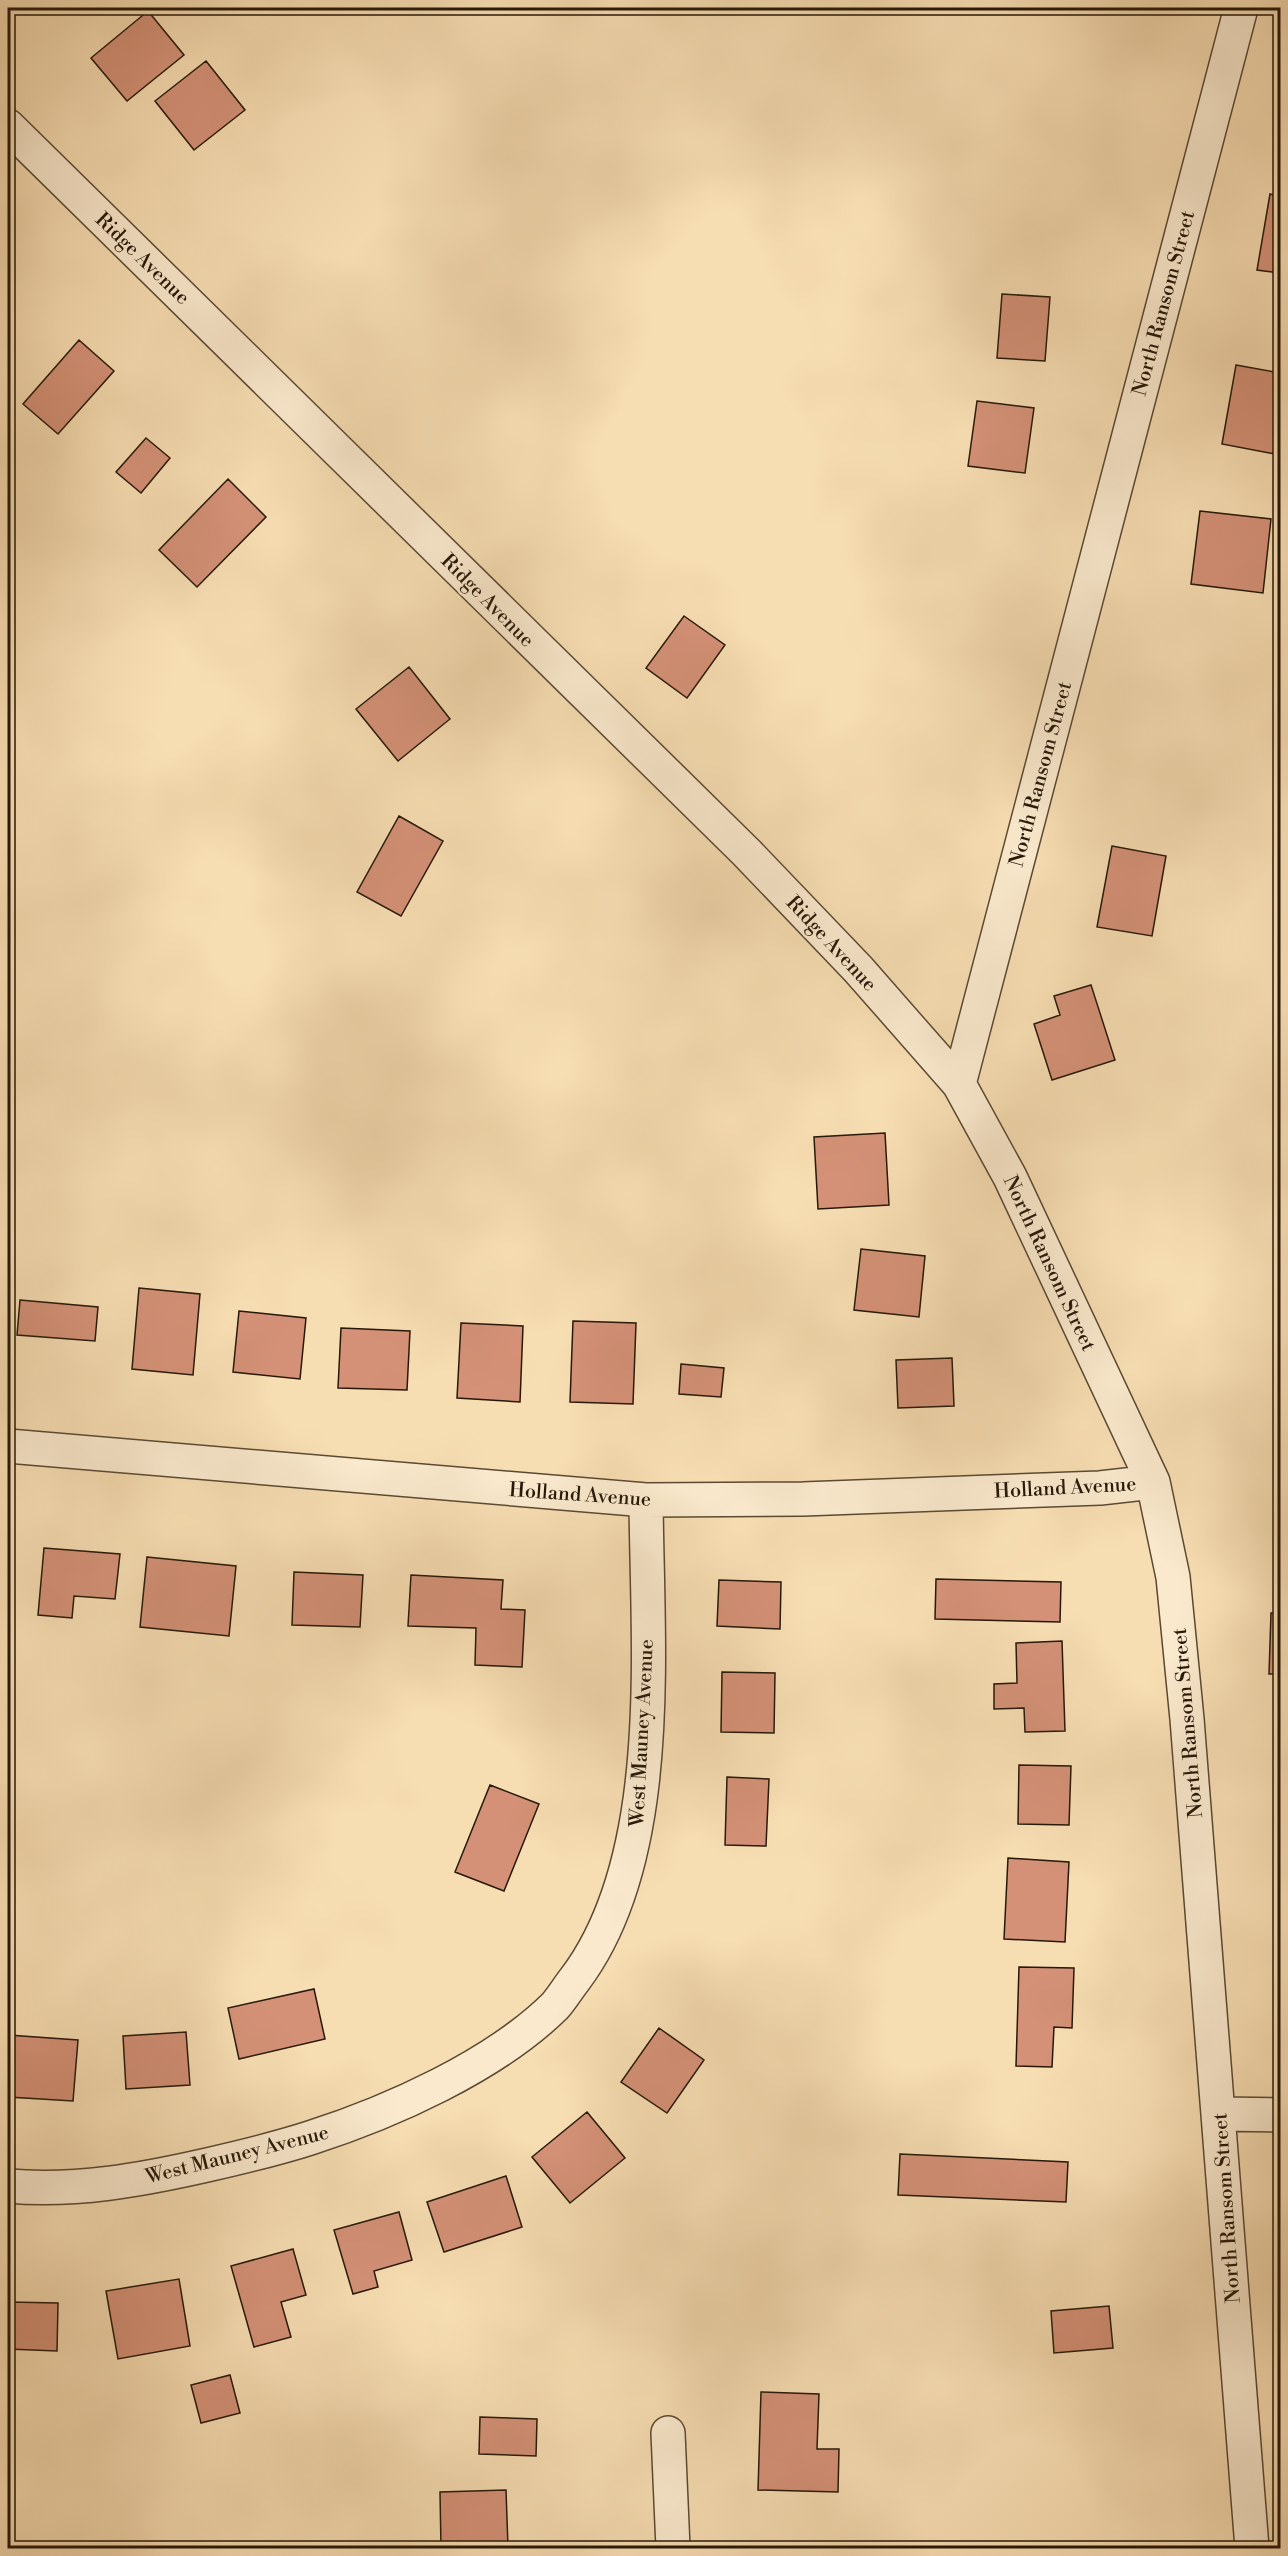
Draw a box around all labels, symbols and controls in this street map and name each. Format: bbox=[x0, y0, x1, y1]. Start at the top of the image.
street label: Ridge Avenue bbox=[89, 208, 195, 310]
street label: North Ransom Street bbox=[1128, 208, 1201, 399]
street label: Ridge Avenue bbox=[435, 549, 539, 653]
street label: North Ransom Street bbox=[1005, 679, 1078, 870]
street label: Ridge Avenue bbox=[780, 891, 882, 997]
street label: North Ransom Street bbox=[997, 1172, 1100, 1355]
street label: Holland Avenue bbox=[993, 1472, 1137, 1505]
street label: Holland Avenue bbox=[508, 1478, 652, 1513]
street label: North Ransom Street bbox=[1168, 1627, 1209, 1819]
street label: West Mauney Avenue bbox=[625, 1639, 660, 1829]
street label: North Ransom Street bbox=[1208, 2112, 1247, 2304]
street label: West Mauney Avenue bbox=[142, 2121, 332, 2191]

